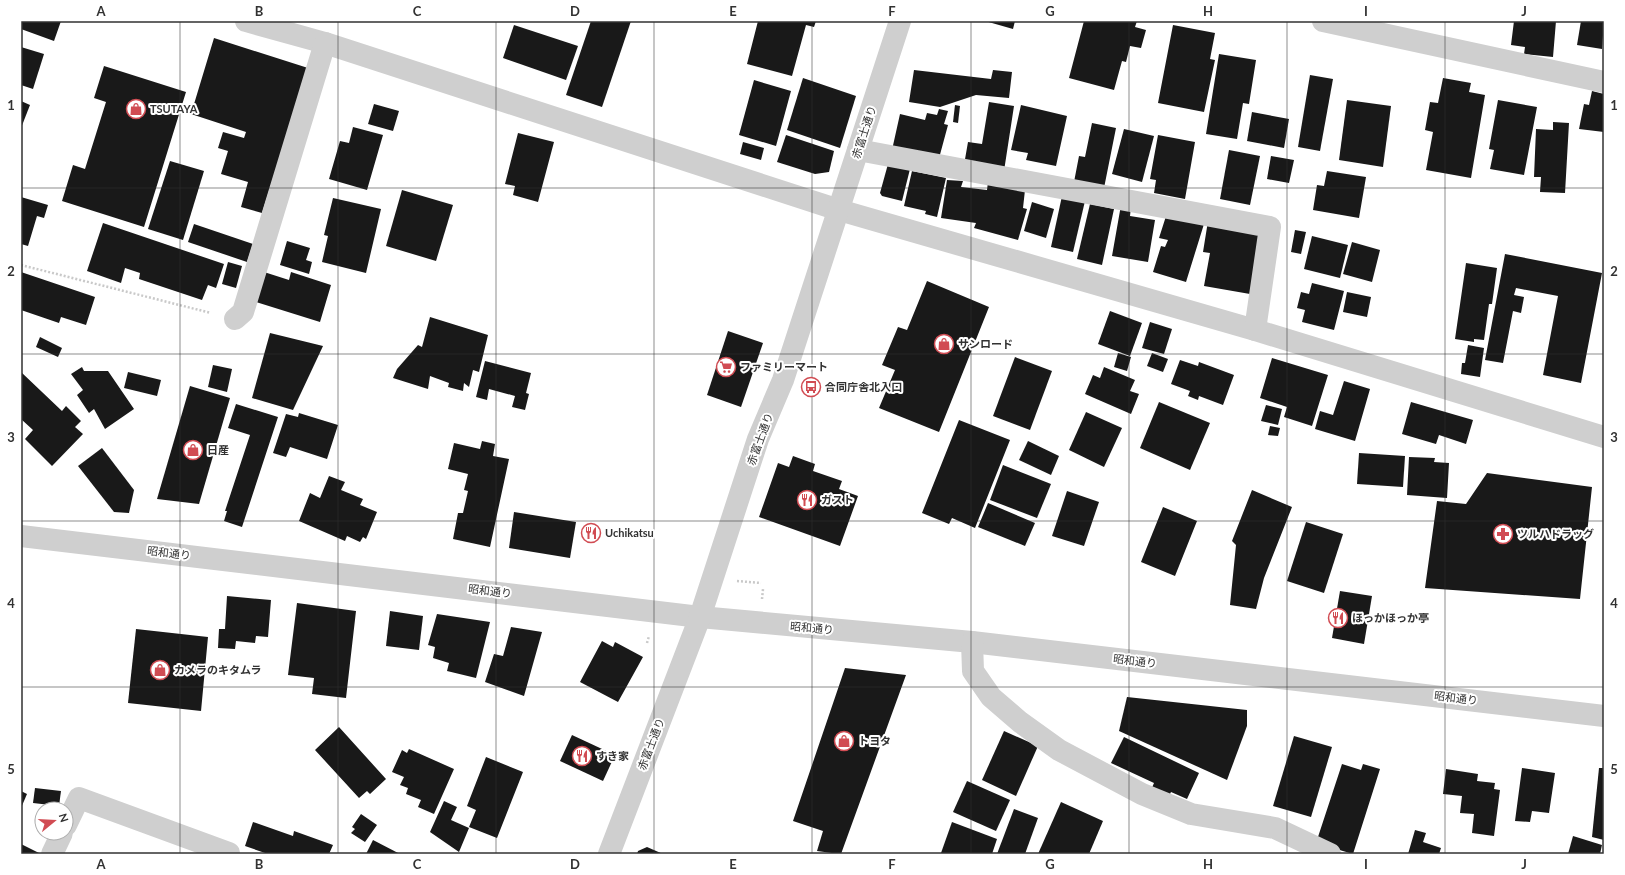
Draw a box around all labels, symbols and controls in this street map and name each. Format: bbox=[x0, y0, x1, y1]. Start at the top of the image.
text: A bbox=[95, 3, 106, 19]
text: B bbox=[255, 3, 264, 19]
text: C bbox=[413, 3, 422, 19]
text: D bbox=[570, 3, 580, 19]
text: E bbox=[729, 3, 737, 19]
text: F bbox=[888, 3, 896, 19]
text: G bbox=[1045, 3, 1055, 19]
text: H bbox=[1203, 3, 1213, 19]
text: I bbox=[1364, 3, 1368, 19]
text: J bbox=[1521, 3, 1527, 19]
text: 1 bbox=[7, 97, 15, 113]
text: 1 bbox=[1610, 97, 1618, 113]
shop icon: TSUTAYA bbox=[125, 98, 147, 120]
place label: TSUTAYA bbox=[150, 102, 198, 115]
street label: 赤富士通り bbox=[849, 104, 878, 160]
text: 2 bbox=[7, 263, 15, 279]
text: 2 bbox=[1610, 263, 1618, 279]
shop icon: サンロード bbox=[933, 333, 955, 355]
place label: サンロード bbox=[958, 337, 1013, 350]
supermarket icon: ファミリーマート bbox=[715, 356, 737, 378]
place label: ファミリーマート bbox=[740, 360, 828, 373]
bus stop icon: 合同庁舎北入口 bbox=[800, 376, 822, 398]
place label: 合同庁舎北入口 bbox=[825, 380, 902, 393]
street label: 赤富士通り bbox=[744, 411, 775, 467]
text: 3 bbox=[7, 429, 15, 445]
text: 3 bbox=[1610, 429, 1618, 445]
shop icon: 日産 bbox=[182, 439, 204, 461]
place label: 日産 bbox=[207, 443, 229, 456]
restaurant icon: ガスト bbox=[796, 489, 818, 511]
place label: ガスト bbox=[821, 493, 854, 506]
restaurant icon: Uchikatsu bbox=[580, 522, 602, 544]
pharmacy icon: ツルハドラッグ bbox=[1492, 523, 1514, 545]
place label: Uchikatsu bbox=[605, 526, 654, 539]
place label: ツルハドラッグ bbox=[1517, 527, 1594, 540]
street label: 昭和通り bbox=[146, 543, 192, 562]
street label: 昭和通り bbox=[467, 581, 513, 600]
text: 4 bbox=[7, 595, 15, 611]
text: 4 bbox=[1610, 595, 1618, 611]
restaurant icon: ほっかほっか亭 bbox=[1327, 607, 1349, 629]
place label: ほっかほっか亭 bbox=[1352, 611, 1429, 624]
street label: 昭和通り bbox=[790, 619, 835, 636]
street label: 昭和通り bbox=[1112, 651, 1158, 670]
shop icon: カメラのキタムラ bbox=[149, 659, 171, 681]
place label: カメラのキタムラ bbox=[174, 663, 261, 676]
street label: 昭和通り bbox=[1433, 688, 1479, 707]
street label: 赤富士通り bbox=[635, 716, 666, 772]
shop icon: トヨタ bbox=[833, 730, 855, 752]
place label: トヨタ bbox=[858, 734, 891, 747]
restaurant icon: すき家 bbox=[571, 745, 593, 767]
place label: すき家 bbox=[596, 749, 629, 762]
text: 5 bbox=[7, 761, 15, 777]
text: 5 bbox=[1610, 761, 1618, 777]
north arrow bbox=[34, 801, 74, 841]
text: N bbox=[56, 812, 71, 824]
text: A bbox=[95, 856, 106, 872]
text: B bbox=[255, 856, 264, 872]
text: C bbox=[413, 856, 422, 872]
text: D bbox=[570, 856, 580, 872]
text: E bbox=[729, 856, 737, 872]
text: F bbox=[888, 856, 896, 872]
text: G bbox=[1045, 856, 1055, 872]
text: H bbox=[1203, 856, 1213, 872]
text: I bbox=[1364, 856, 1368, 872]
text: J bbox=[1521, 856, 1527, 872]

